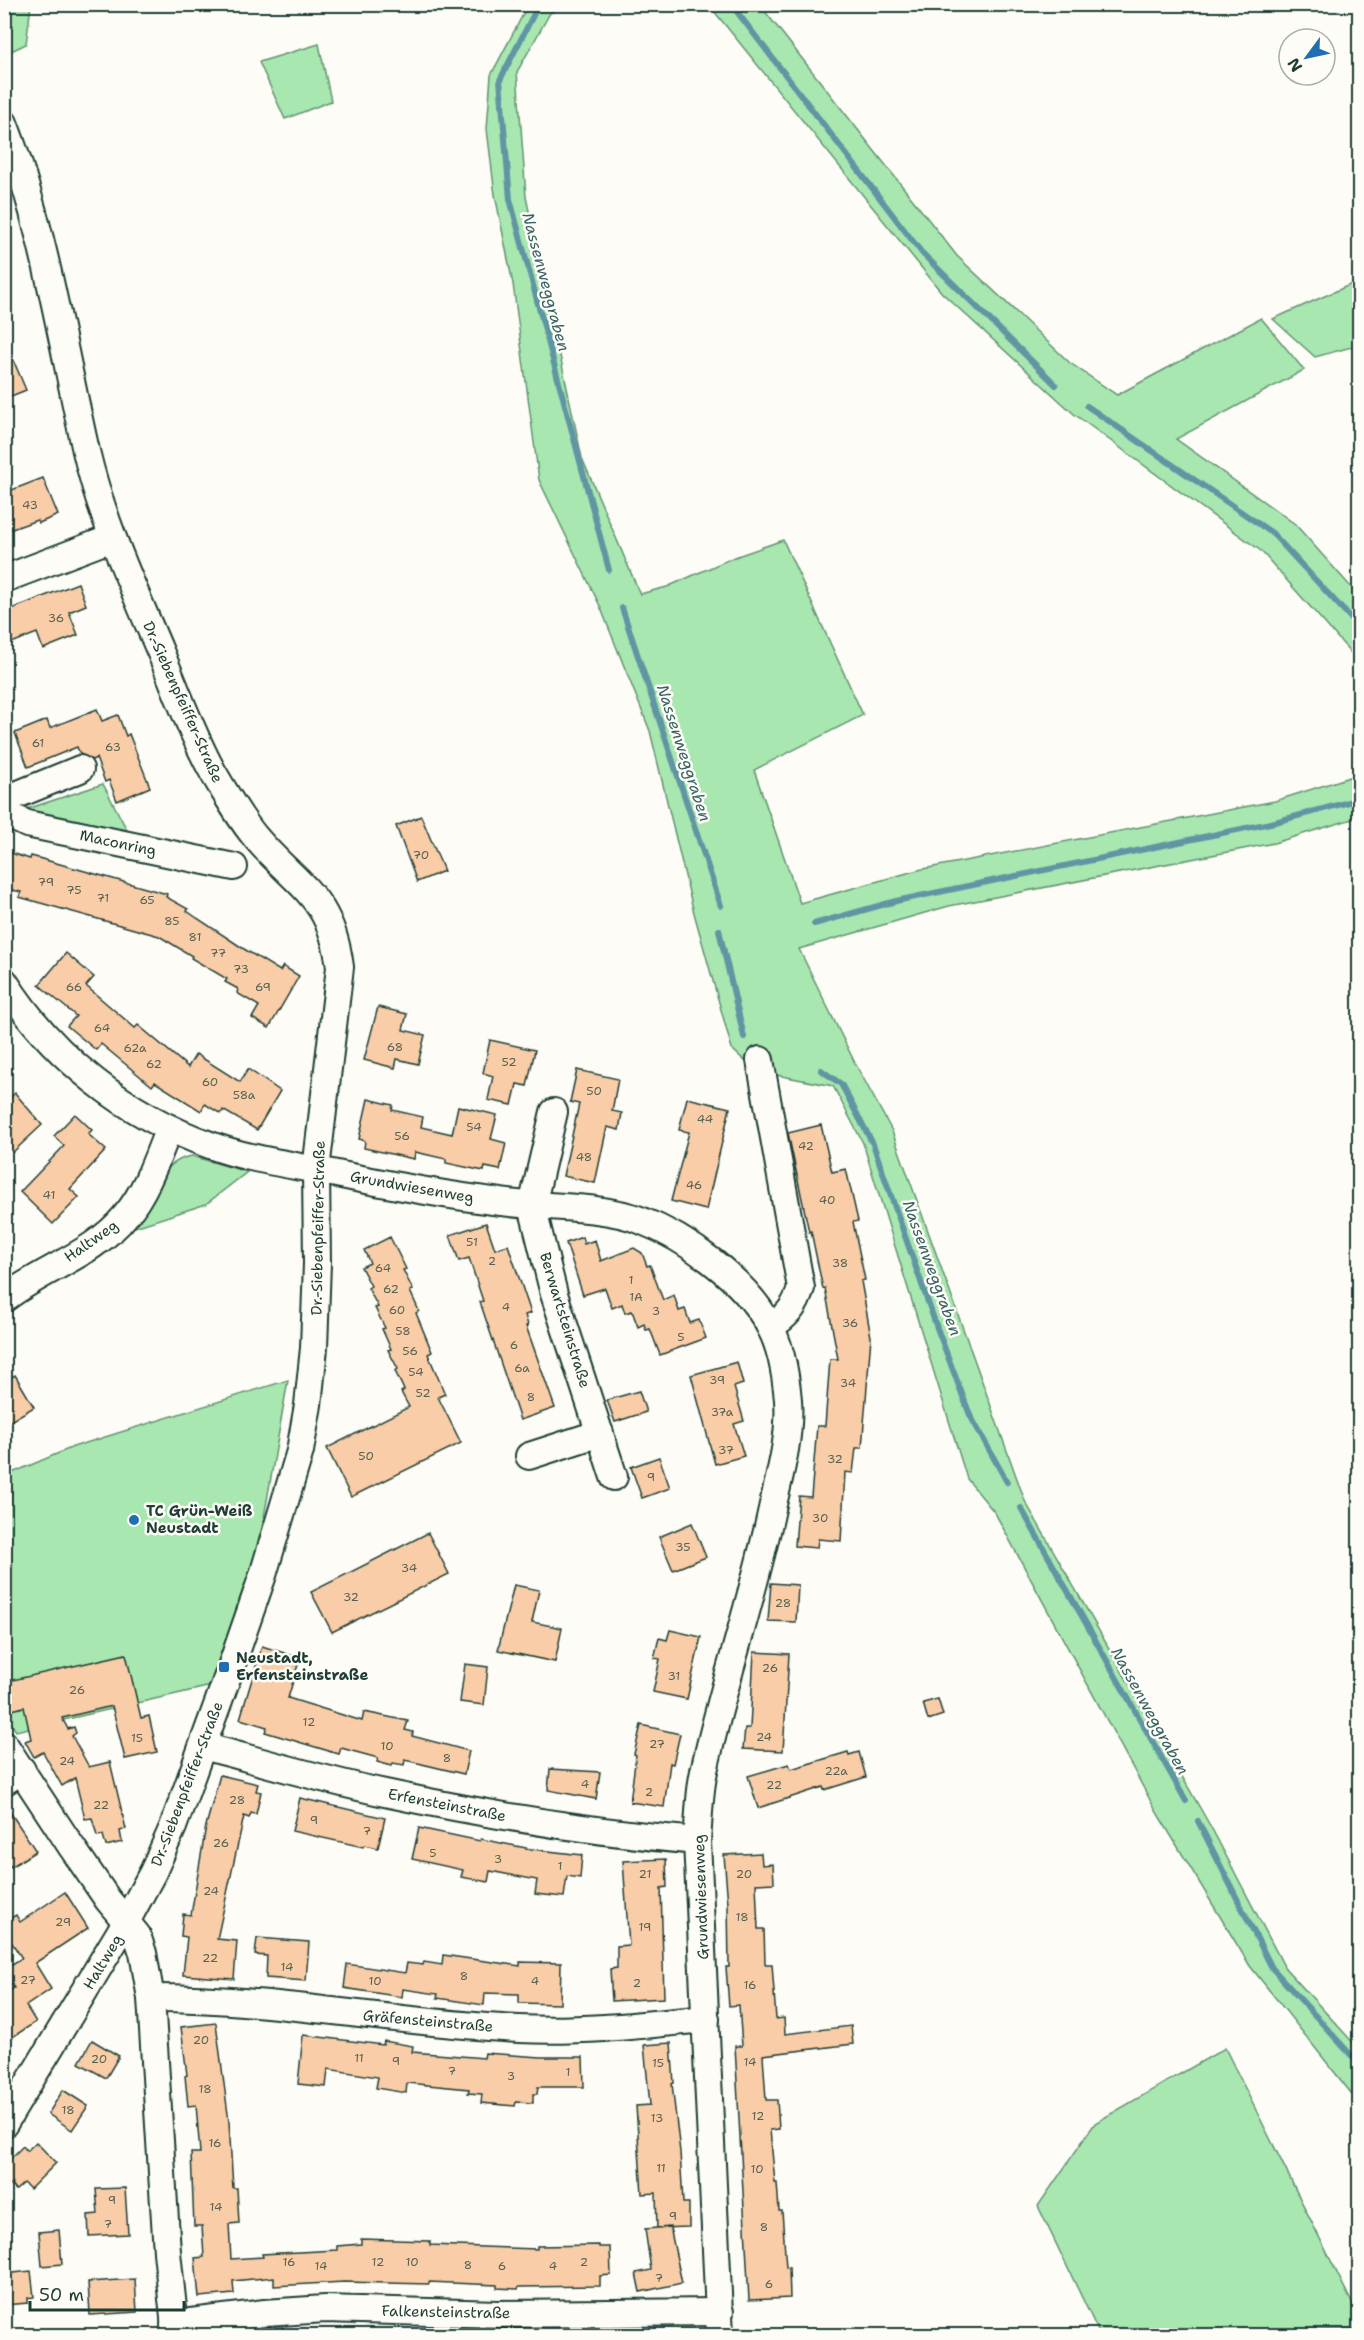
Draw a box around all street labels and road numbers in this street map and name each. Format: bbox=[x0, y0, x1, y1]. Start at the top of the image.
street label: Dr.-Siebenpfeiffer-Straße bbox=[138, 618, 228, 786]
street label: Maconring bbox=[78, 825, 158, 861]
street label: Dr.-Siebenpfeiffer-Straße bbox=[306, 1140, 330, 1316]
street label: Grundwiesenweg bbox=[349, 1166, 475, 1208]
street label: Haltweg bbox=[60, 1215, 122, 1267]
street label: Berwartsteinstraße bbox=[535, 1250, 595, 1390]
street label: Dr.-Siebenpfeiffer-Straße bbox=[146, 1699, 228, 1869]
street label: Erfensteinstraße bbox=[386, 1784, 508, 1826]
street label: Grundwiesenweg bbox=[689, 1834, 713, 1960]
street label: Haltweg bbox=[79, 1931, 127, 1993]
street label: Gräfensteinstraße bbox=[362, 2005, 494, 2037]
street label: Falkensteinstraße bbox=[381, 2301, 511, 2323]

